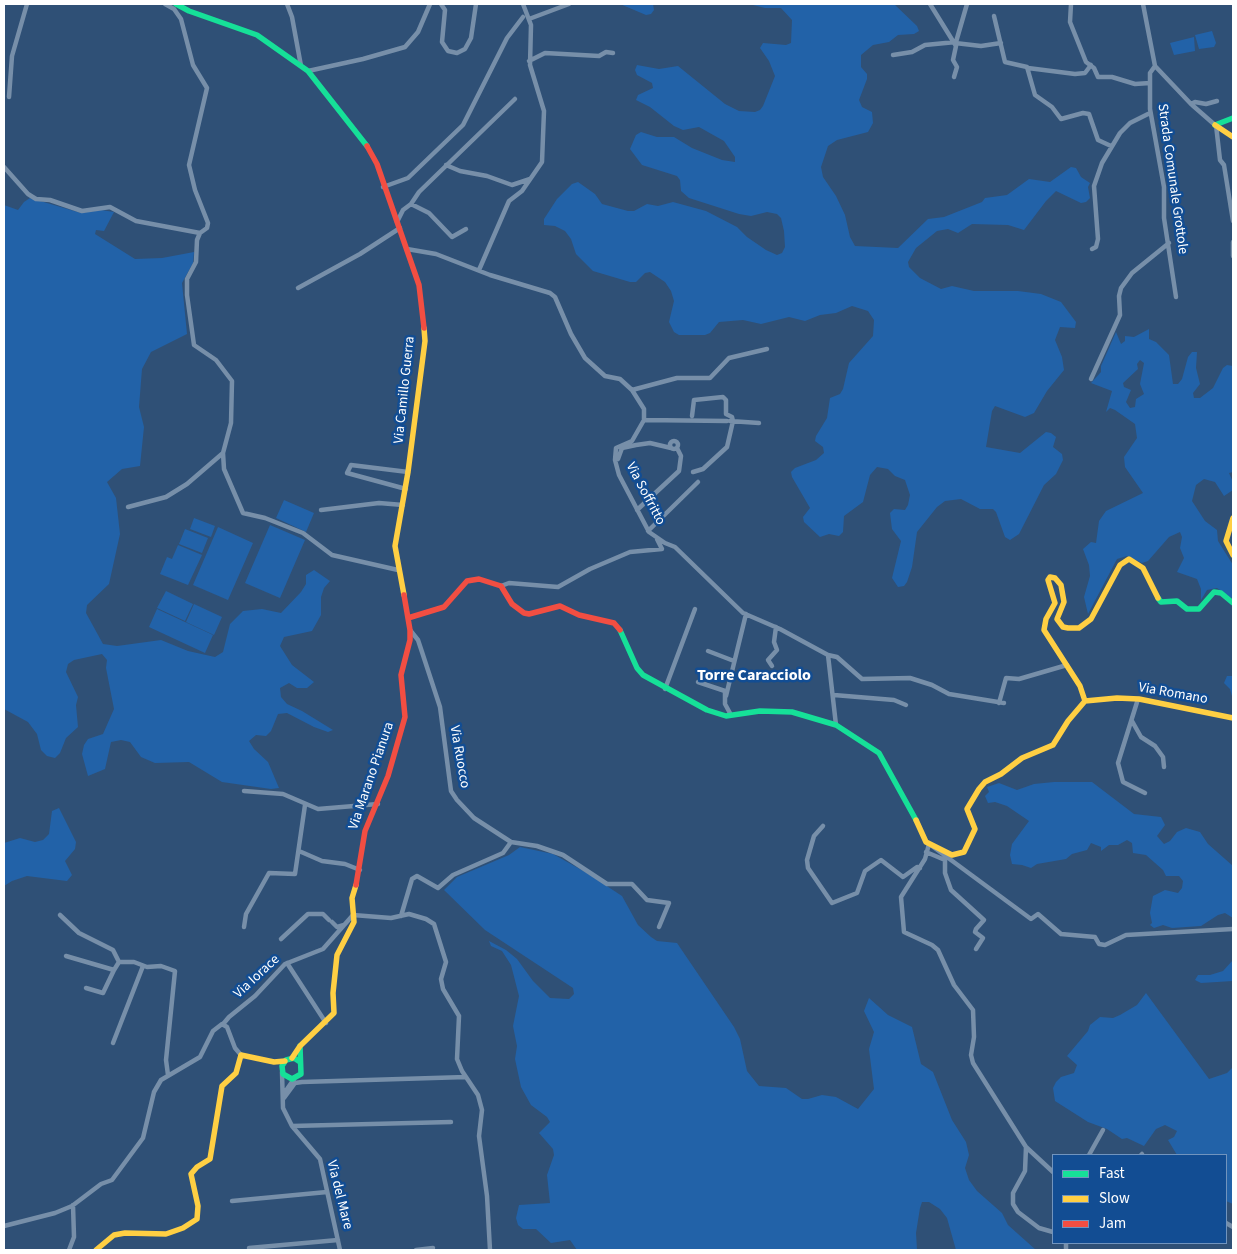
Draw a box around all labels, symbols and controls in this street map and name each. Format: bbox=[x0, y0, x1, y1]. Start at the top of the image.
street label: Strada Comunale Grottole bbox=[1153, 103, 1191, 255]
street label: Via Camillo Guerra bbox=[391, 336, 419, 444]
street label: Via Soffritto bbox=[622, 460, 668, 528]
district label: Torre Caracciolo bbox=[697, 666, 811, 686]
street label: Via Romano bbox=[1137, 680, 1209, 708]
street label: Via Marano Pianura bbox=[346, 720, 398, 832]
street label: Via Ruocco bbox=[445, 724, 473, 790]
street label: Via Iorace bbox=[231, 952, 283, 1002]
legend bbox=[1052, 1154, 1227, 1244]
street label: Via del Mare bbox=[322, 1159, 356, 1231]
text: Fast bbox=[1099, 1163, 1125, 1184]
text: Slow bbox=[1099, 1188, 1130, 1209]
text: Jam bbox=[1099, 1213, 1126, 1234]

